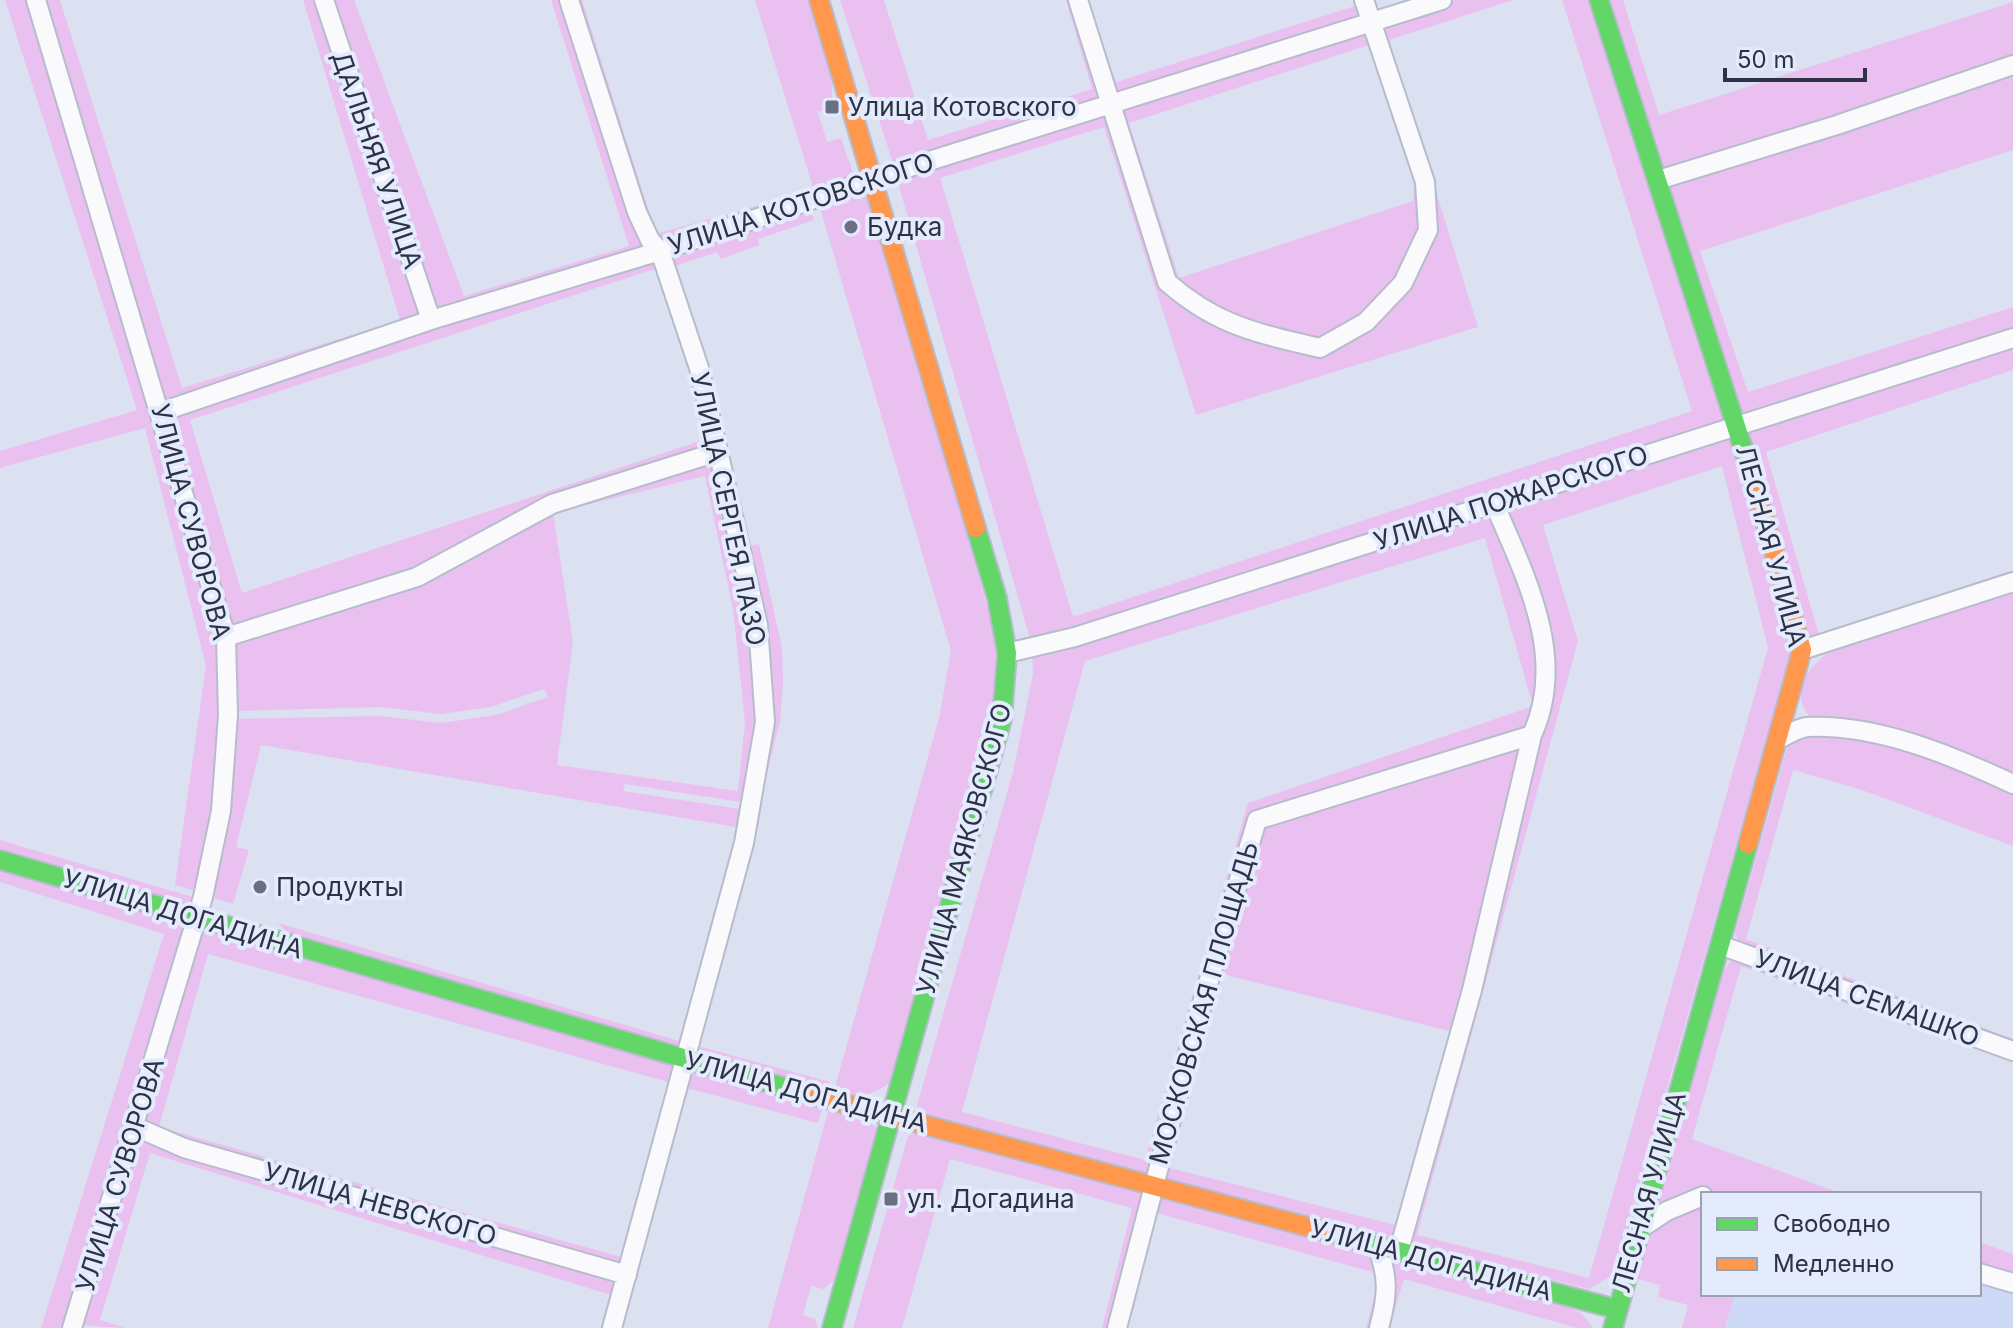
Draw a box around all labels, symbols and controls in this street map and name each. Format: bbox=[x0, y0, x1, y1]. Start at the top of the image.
scale bar bbox=[1725, 32, 1865, 82]
text: 50 m bbox=[1737, 45, 1795, 74]
street label: ДАЛЬНЯЯ УЛИЦА bbox=[326, 47, 429, 273]
place label: Улица Котовского bbox=[848, 91, 1077, 122]
marker: Улица Котовского bbox=[823, 98, 841, 116]
street label: УЛИЦА КОТОВСКОГО bbox=[664, 146, 938, 261]
place label: Будка bbox=[867, 211, 942, 242]
marker: Будка bbox=[842, 218, 860, 236]
street label: УЛИЦА СЕРГЕЯ ЛАЗО bbox=[684, 369, 773, 648]
street label: УЛИЦА СУВОРОВА bbox=[145, 400, 238, 643]
street label: УЛИЦА ПОЖАРСКОГО bbox=[1370, 439, 1652, 557]
street label: ЛЕСНАЯ УЛИЦА bbox=[1730, 442, 1813, 650]
street label: УЛИЦА МАЯКОВСКОГО bbox=[910, 700, 1017, 998]
street label: МОСКОВСКАЯ ПЛОЩАДЬ bbox=[1143, 838, 1264, 1168]
street label: УЛИЦА ДОГАДИНА bbox=[59, 862, 307, 965]
place label: Продукты bbox=[276, 871, 404, 902]
marker: Продукты bbox=[251, 878, 269, 896]
street label: УЛИЦА СЕМАШКО bbox=[1751, 942, 1984, 1053]
street label: УЛИЦА ДОГАДИНА bbox=[682, 1044, 931, 1139]
street label: УЛИЦА СУВОРОВА bbox=[69, 1054, 170, 1296]
street label: ЛЕСНАЯ УЛИЦА bbox=[1605, 1088, 1692, 1296]
street label: УЛИЦА НЕВСКОГО bbox=[260, 1155, 500, 1252]
place label: ул. Догадина bbox=[907, 1183, 1075, 1214]
marker: ул. Догадина bbox=[882, 1190, 900, 1208]
legend bbox=[1701, 1192, 1981, 1296]
text: Свободно bbox=[1773, 1209, 1891, 1238]
street label: УЛИЦА ДОГАДИНА bbox=[1307, 1212, 1556, 1307]
text: Медленно bbox=[1773, 1249, 1894, 1278]

